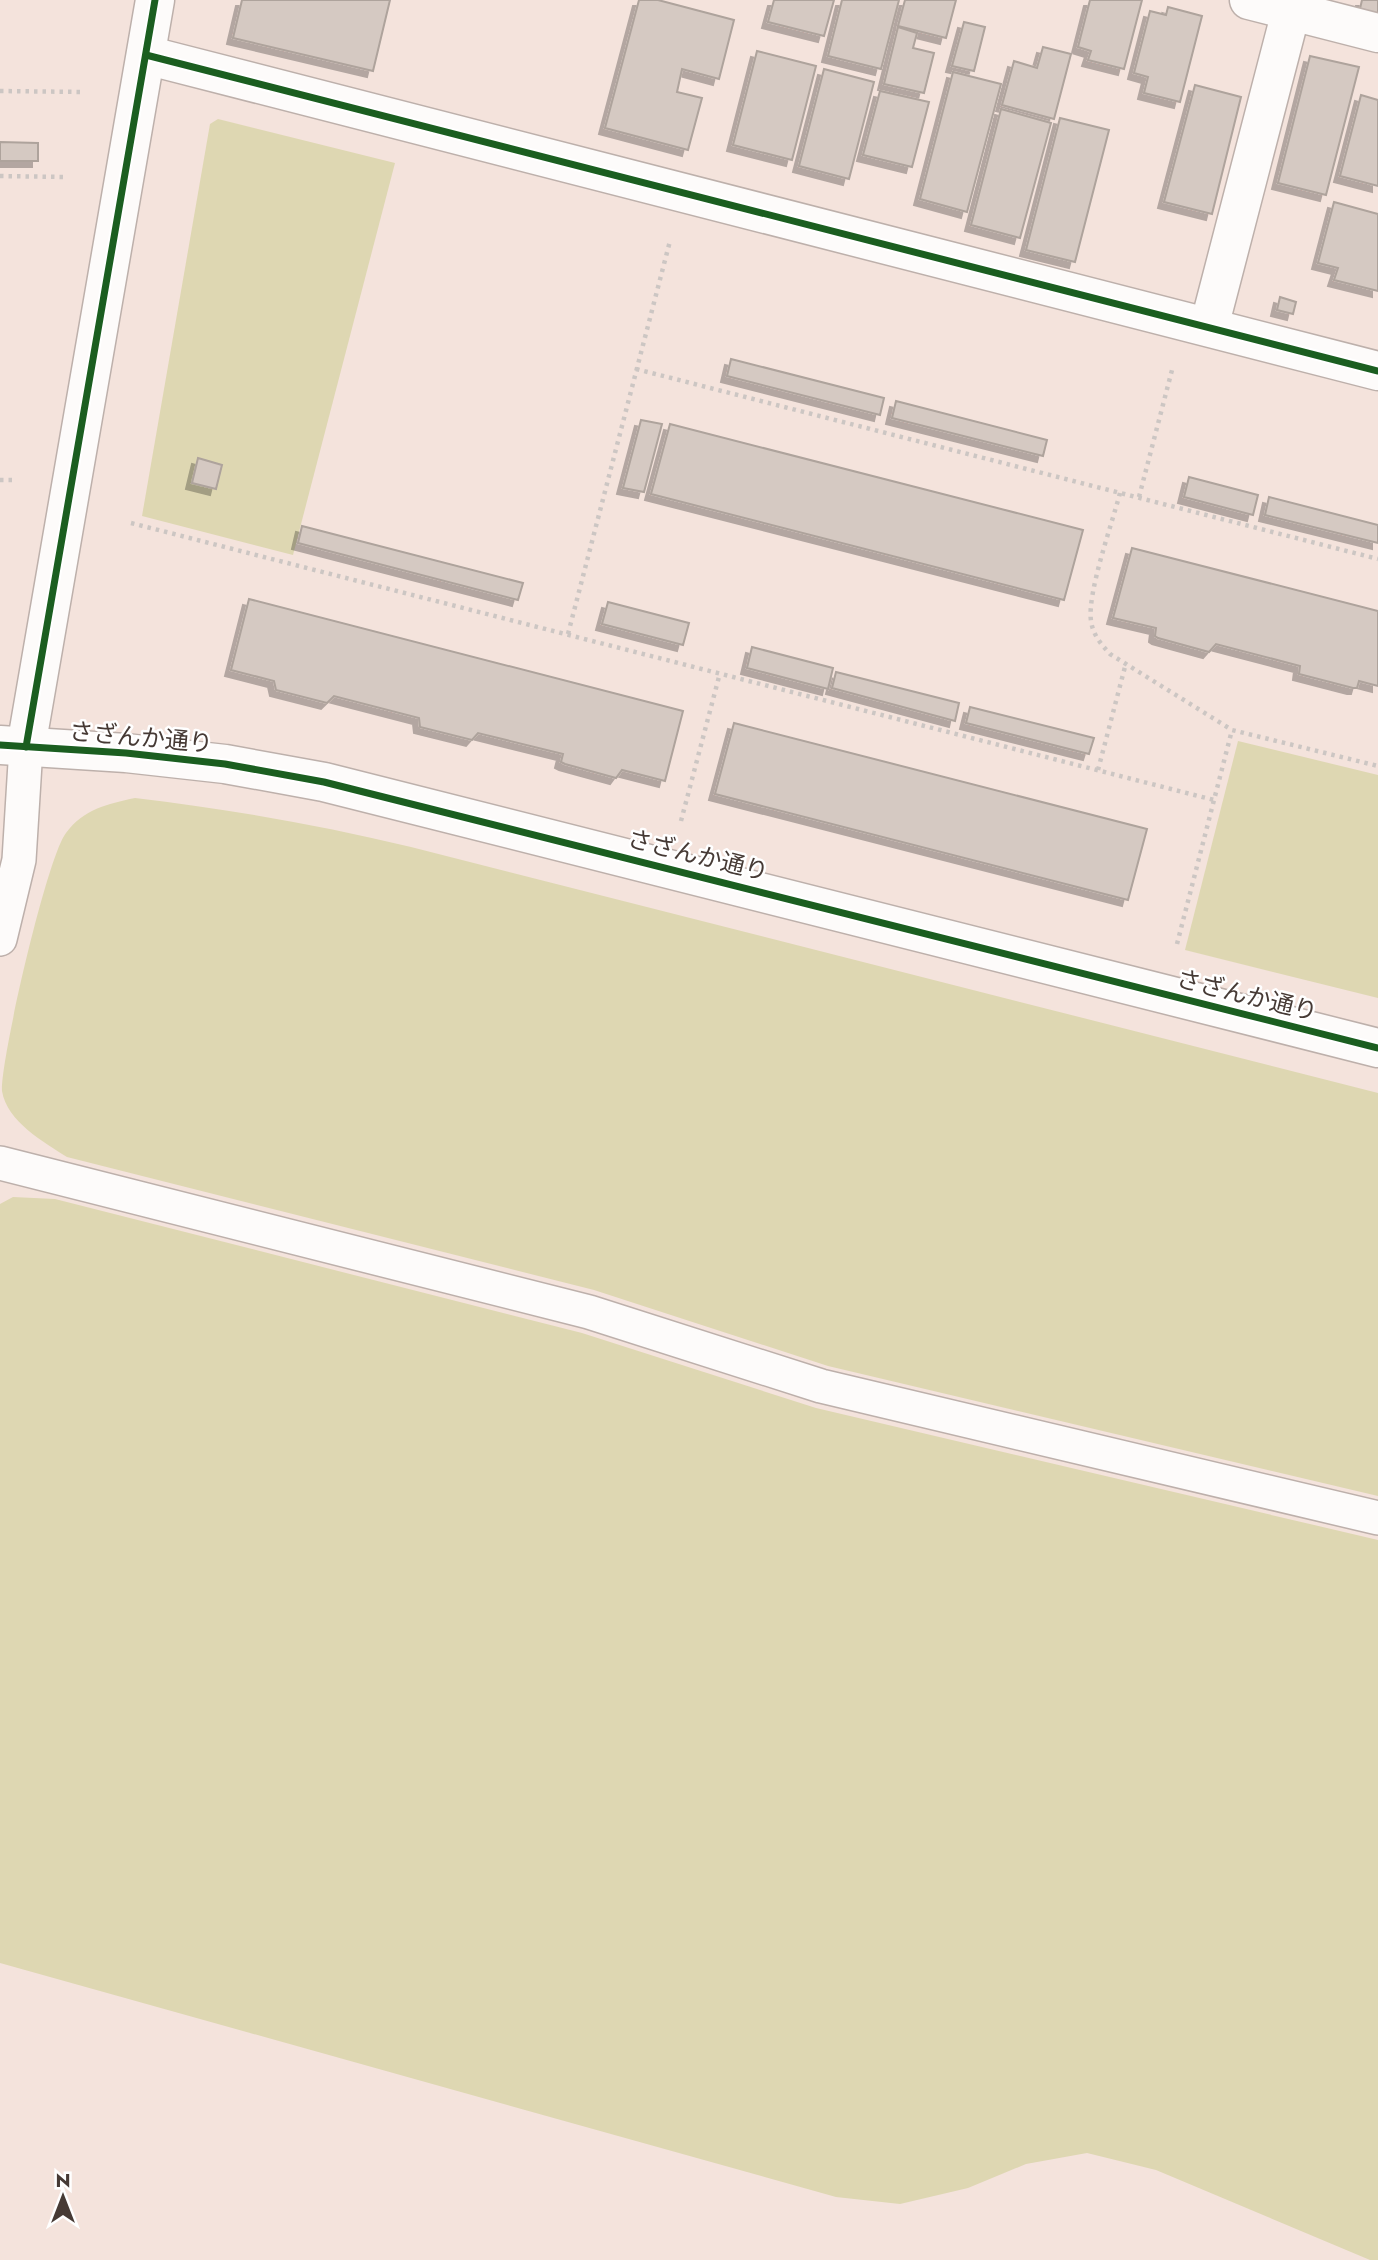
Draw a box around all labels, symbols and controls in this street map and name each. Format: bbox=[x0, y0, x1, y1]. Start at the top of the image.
street label: さざんか通り bbox=[68, 713, 214, 761]
street label: さざんか通り bbox=[624, 821, 772, 889]
street label: さざんか通り bbox=[1173, 961, 1321, 1029]
north arrow bbox=[28, 2162, 98, 2232]
text: N bbox=[55, 2167, 71, 2194]

